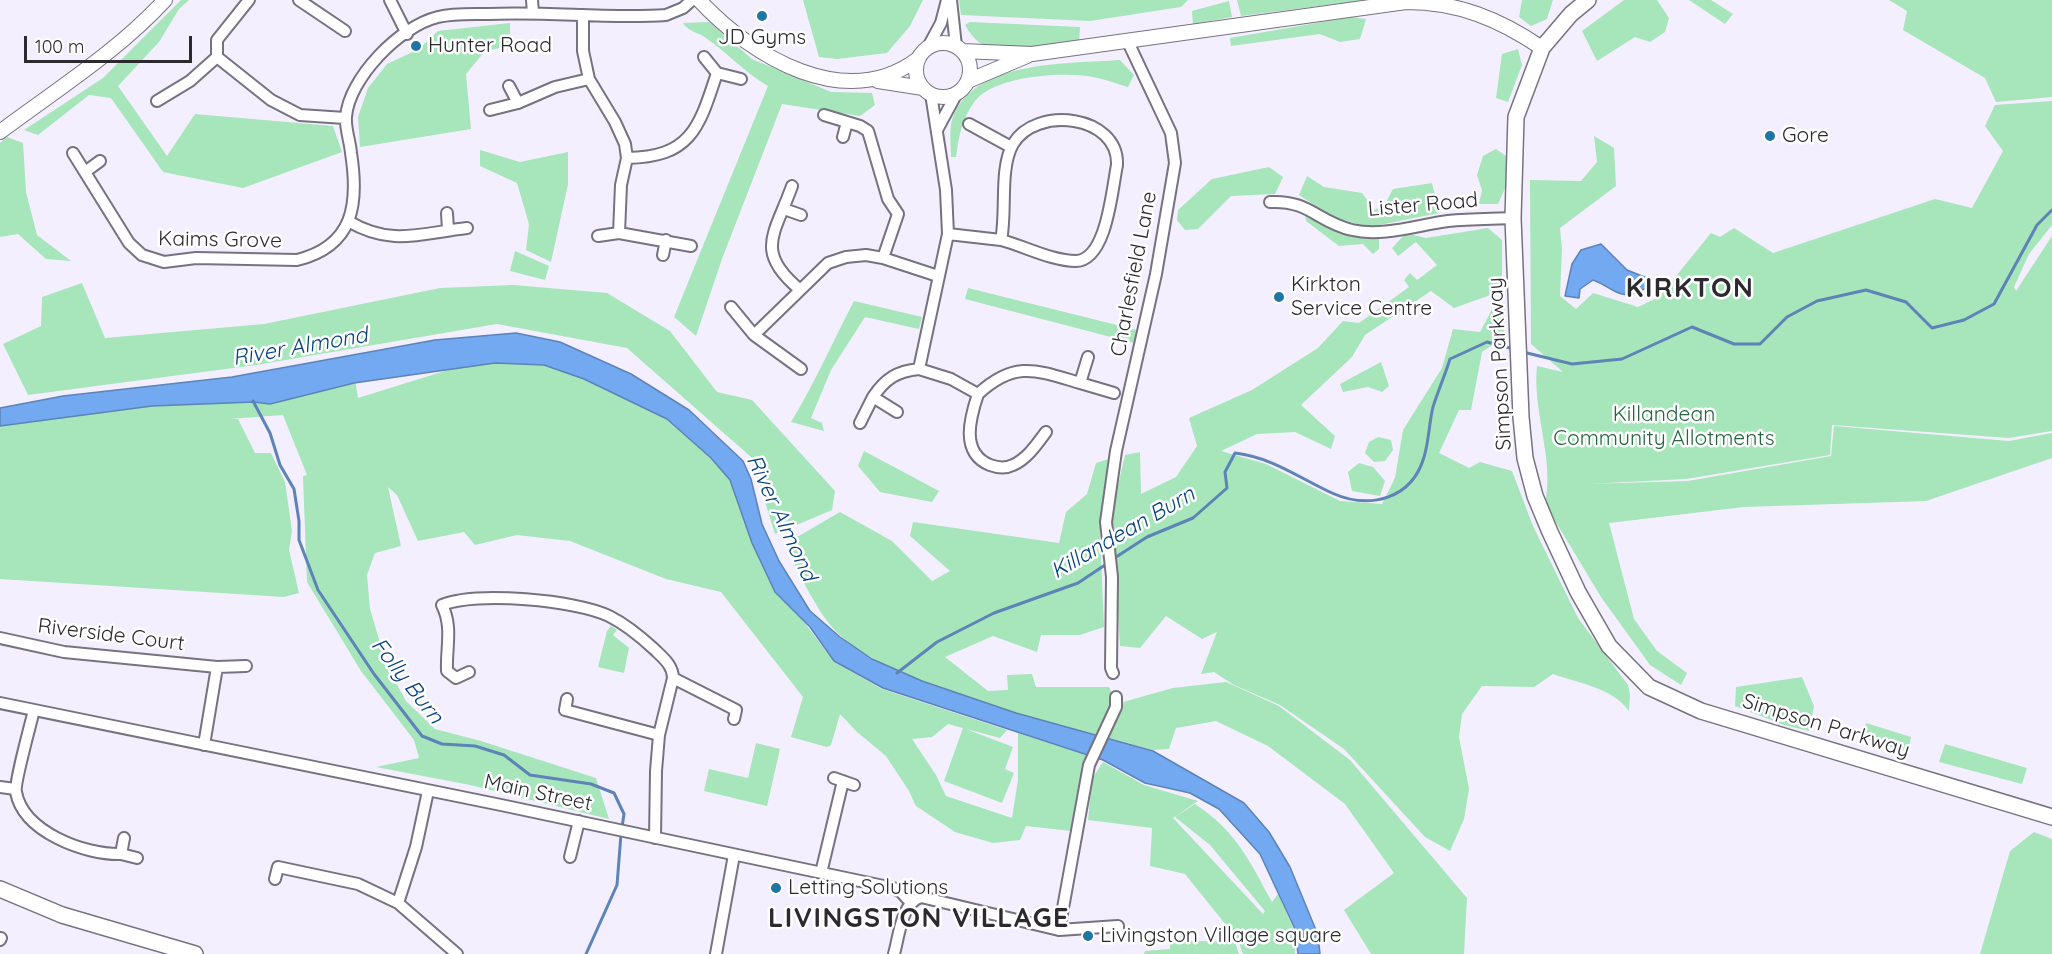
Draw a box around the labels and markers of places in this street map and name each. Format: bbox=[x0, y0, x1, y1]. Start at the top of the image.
marker: JD Gyms bbox=[755, 9, 769, 23]
place label: JD Gyms bbox=[718, 25, 806, 51]
place label: Hunter Road bbox=[428, 33, 552, 59]
marker: Hunter Road bbox=[409, 39, 423, 53]
place label: Gore bbox=[1782, 123, 1829, 149]
marker: Gore bbox=[1763, 129, 1777, 143]
place label: Kirkton Service Centre bbox=[1291, 272, 1432, 322]
marker: Kirkton Service Centre bbox=[1272, 290, 1286, 304]
place label: Letting Solutions bbox=[788, 875, 948, 901]
marker: Letting Solutions bbox=[769, 881, 783, 895]
place label: Livingston Village square bbox=[1100, 923, 1342, 949]
marker: Livingston Village square bbox=[1081, 929, 1095, 943]

